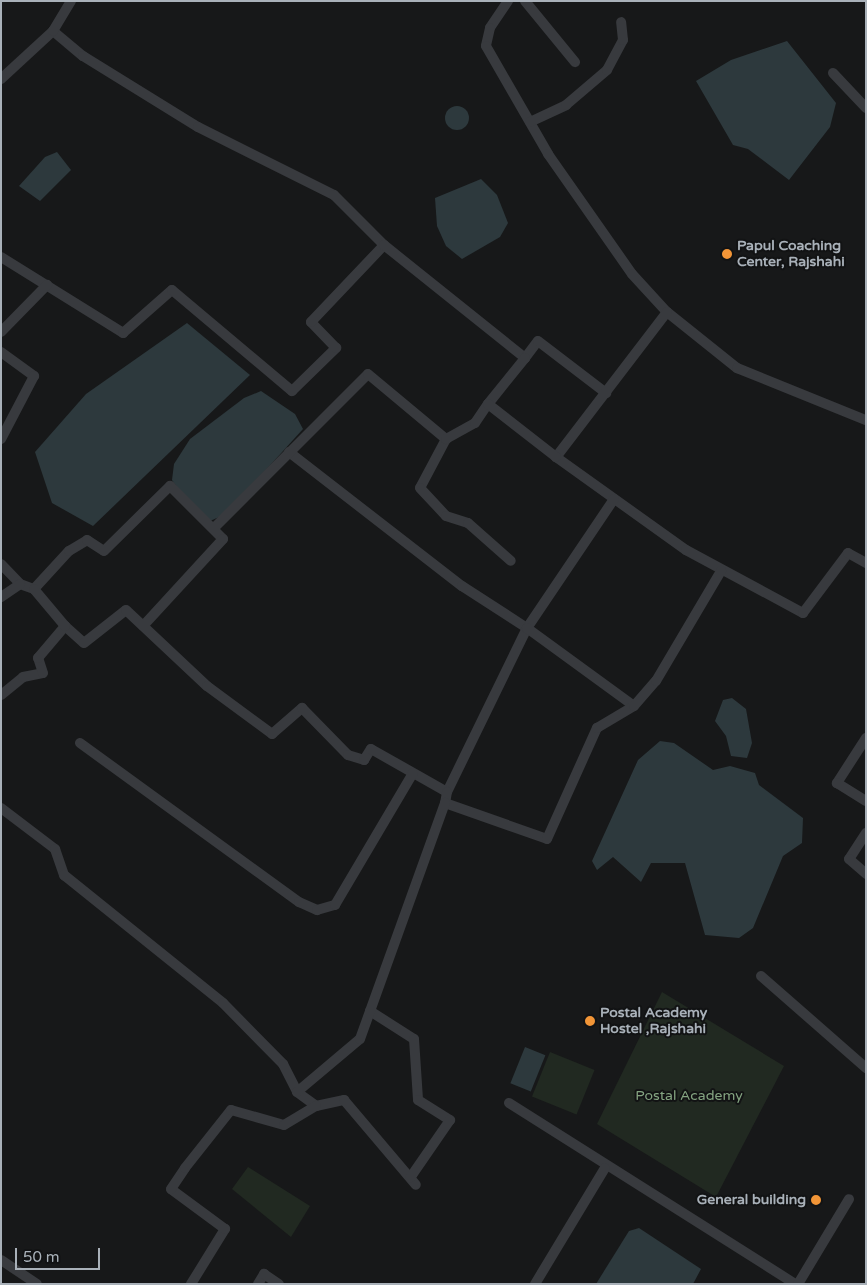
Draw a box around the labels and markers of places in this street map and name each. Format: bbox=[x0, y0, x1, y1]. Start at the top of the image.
place label: Papul Coaching Center, Rajshahi bbox=[737, 238, 845, 270]
marker: Papul Coaching Center, Rajshahi bbox=[721, 248, 733, 260]
place label: Postal Academy Hostel ,Rajshahi bbox=[600, 1005, 707, 1038]
marker: Postal Academy Hostel ,Rajshahi bbox=[584, 1015, 596, 1027]
place label: General building bbox=[697, 1192, 806, 1208]
marker: General building bbox=[810, 1194, 822, 1206]

